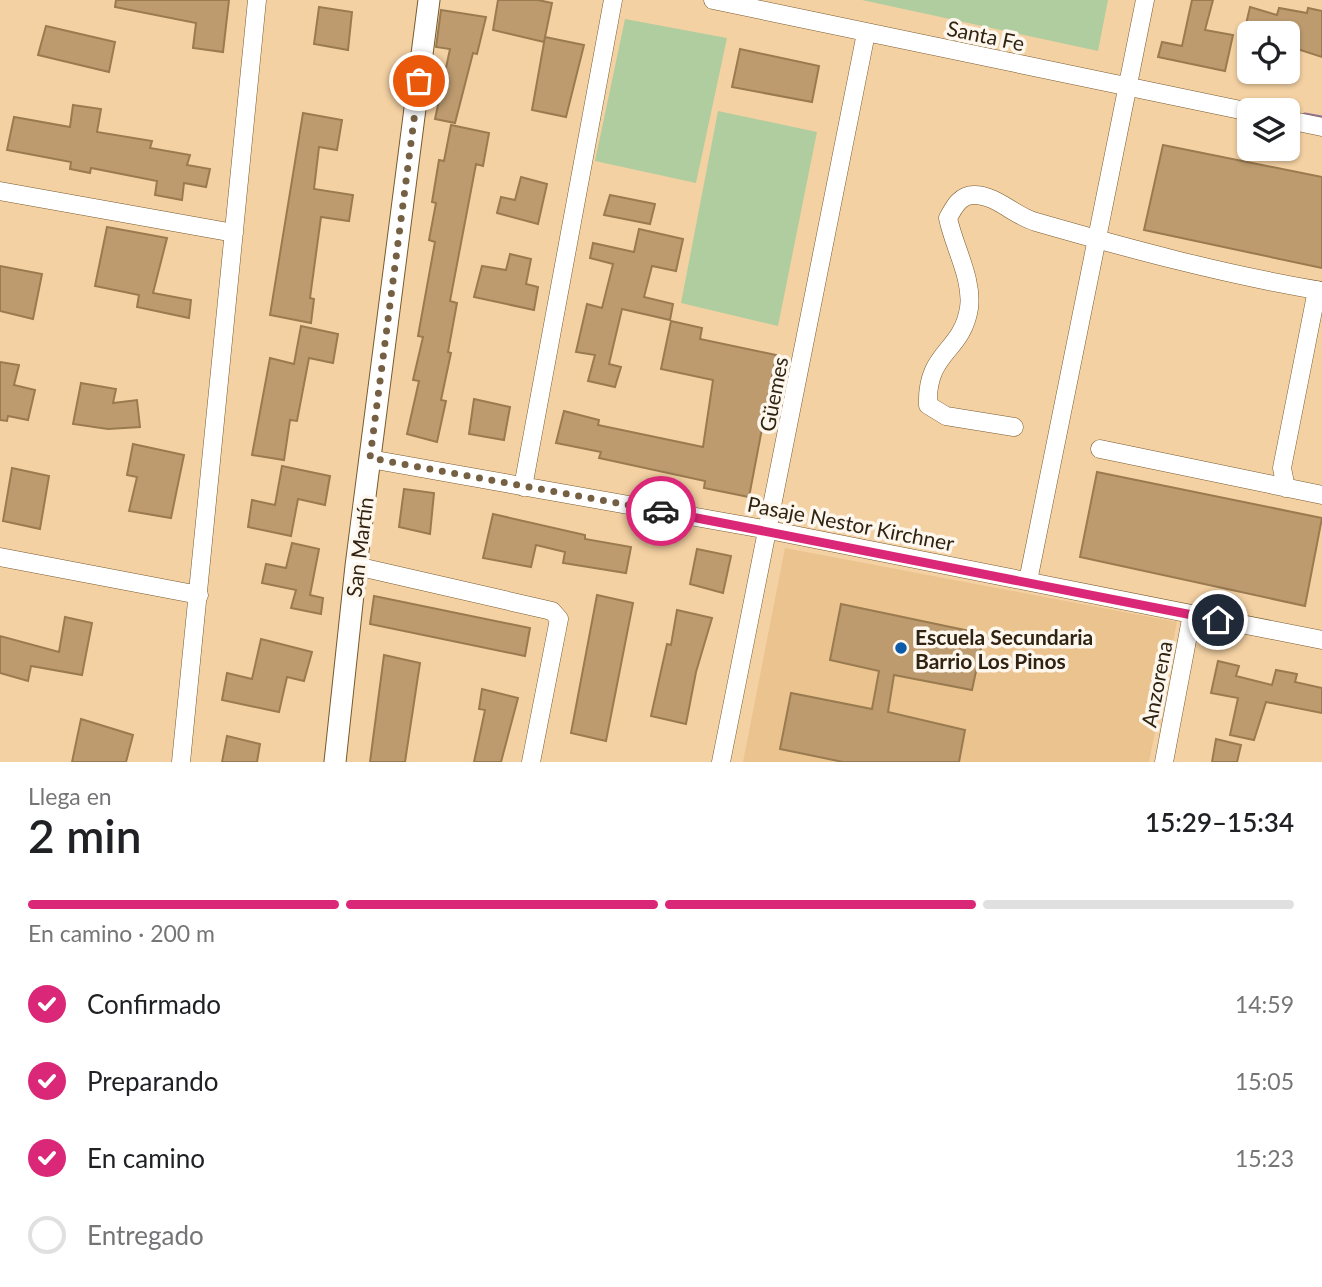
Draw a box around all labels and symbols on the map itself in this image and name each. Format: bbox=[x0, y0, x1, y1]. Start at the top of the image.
street label: Santa Fe bbox=[945, 15, 1027, 55]
pin bbox=[389, 51, 449, 111]
street label: Güemes bbox=[754, 355, 792, 433]
courier bbox=[626, 476, 696, 546]
street label: Pasaje Nestor Kirchner bbox=[746, 491, 957, 555]
street label: San Martín bbox=[340, 496, 378, 598]
pin bbox=[1188, 590, 1248, 650]
place label: Escuela Secundaria Barrio Los Pinos bbox=[915, 624, 1093, 673]
street label: Anzorena bbox=[1135, 639, 1177, 729]
marker: Escuela Secundaria Barrio Los Pinos bbox=[893, 640, 909, 656]

